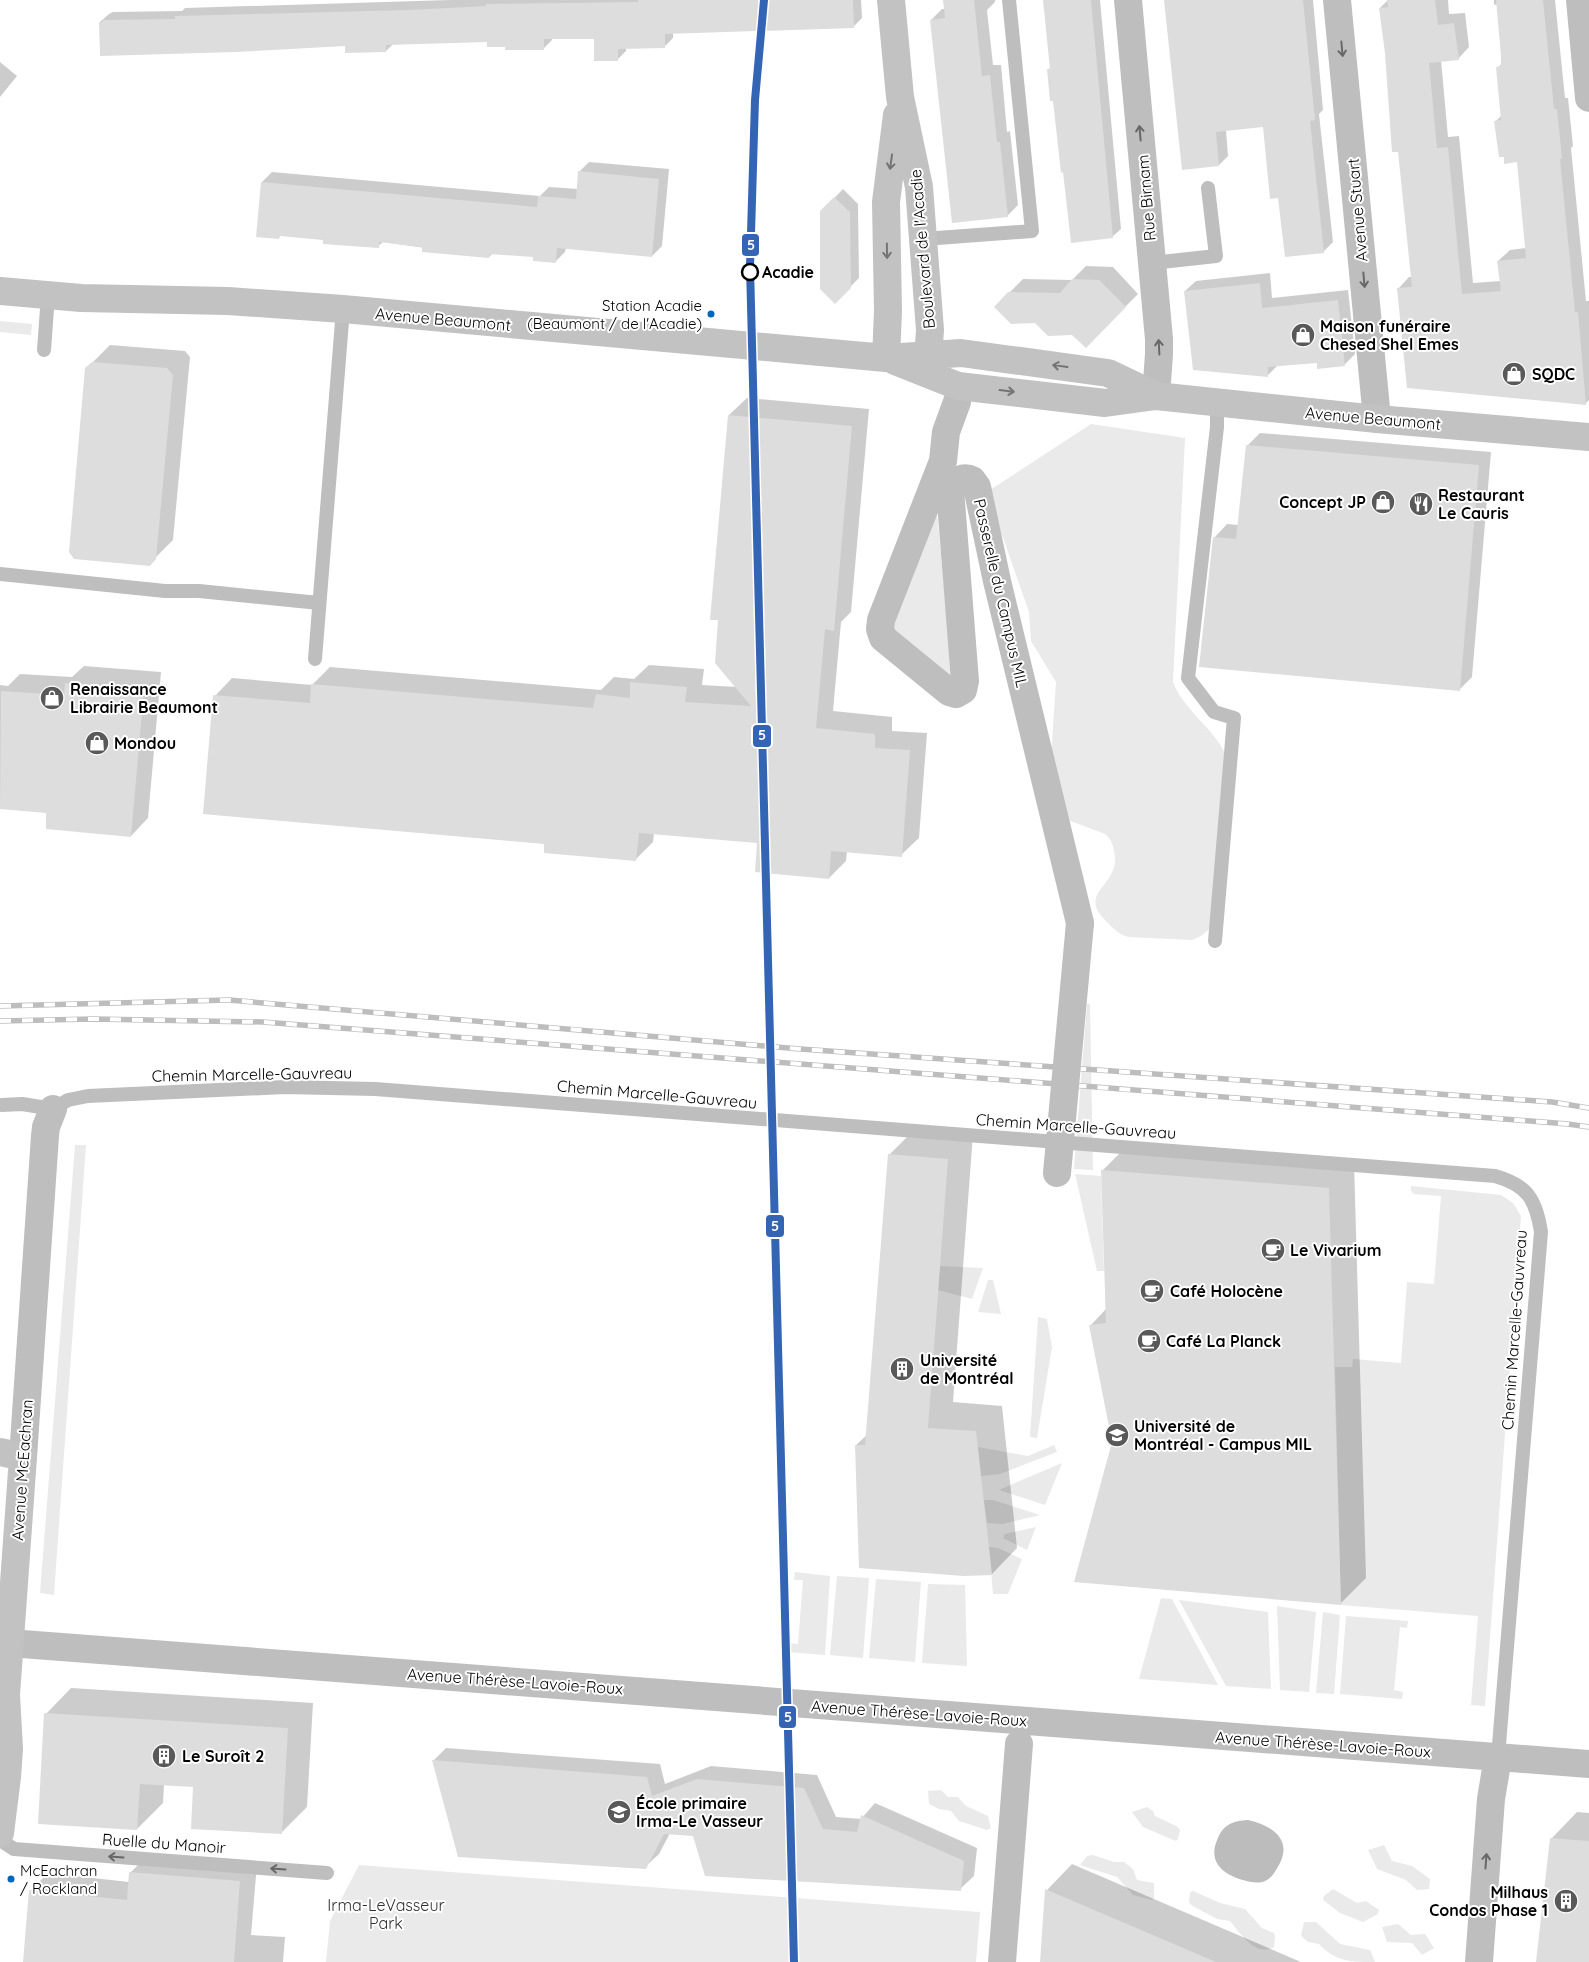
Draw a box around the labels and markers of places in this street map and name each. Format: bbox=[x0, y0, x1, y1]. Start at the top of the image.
place label: Acadie bbox=[762, 262, 814, 282]
marker: Acadie bbox=[741, 263, 759, 281]
place label: Station Acadie (Beaumont / de l'Acadie) bbox=[527, 296, 702, 333]
marker: Station Acadie (Beaumont / de l'Acadie) bbox=[706, 309, 716, 319]
place label: Maison funéraire Chesed Shel Emes bbox=[1320, 316, 1459, 354]
shop icon: Maison funéraire Chesed Shel Emes bbox=[1290, 322, 1316, 348]
shop icon: SQDC bbox=[1501, 361, 1527, 387]
place label: SQDC bbox=[1532, 364, 1575, 384]
place label: Restaurant Le Cauris bbox=[1438, 485, 1525, 523]
shop icon: Concept JP bbox=[1370, 489, 1396, 515]
restaurant icon: Restaurant Le Cauris bbox=[1408, 491, 1434, 517]
place label: Concept JP bbox=[1279, 492, 1366, 512]
place label: Renaissance Librairie Beaumont bbox=[70, 679, 218, 717]
shop icon: Renaissance Librairie Beaumont bbox=[39, 685, 65, 711]
shop icon: Mondou bbox=[84, 730, 110, 756]
place label: Mondou bbox=[114, 733, 176, 753]
cafe icon: Le Vivarium bbox=[1260, 1237, 1286, 1263]
place label: Le Vivarium bbox=[1290, 1240, 1381, 1260]
cafe icon: Café Holocène bbox=[1139, 1278, 1165, 1304]
place label: Café Holocène bbox=[1170, 1281, 1283, 1301]
cafe icon: Café La Planck bbox=[1136, 1328, 1162, 1354]
place label: Café La Planck bbox=[1166, 1331, 1281, 1351]
place label: Université de Montréal bbox=[920, 1350, 1014, 1388]
building icon: Université de Montréal bbox=[889, 1356, 915, 1382]
place label: Université de Montréal - Campus MIL bbox=[1134, 1416, 1312, 1454]
school or university icon: Université de Montréal - Campus MIL bbox=[1104, 1422, 1130, 1448]
building icon: Le Suroît 2 bbox=[151, 1743, 177, 1769]
place label: Le Suroît 2 bbox=[182, 1746, 264, 1766]
place label: École primaire Irma-Le Vasseur bbox=[636, 1793, 763, 1831]
school or university icon: École primaire Irma-Le Vasseur bbox=[606, 1799, 632, 1825]
place label: McEachran / Rockland bbox=[20, 1861, 97, 1898]
marker: McEachran / Rockland bbox=[6, 1874, 16, 1884]
place label: Milhaus Condos Phase 1 bbox=[1429, 1882, 1548, 1920]
building icon: Milhaus Condos Phase 1 bbox=[1553, 1888, 1579, 1914]

